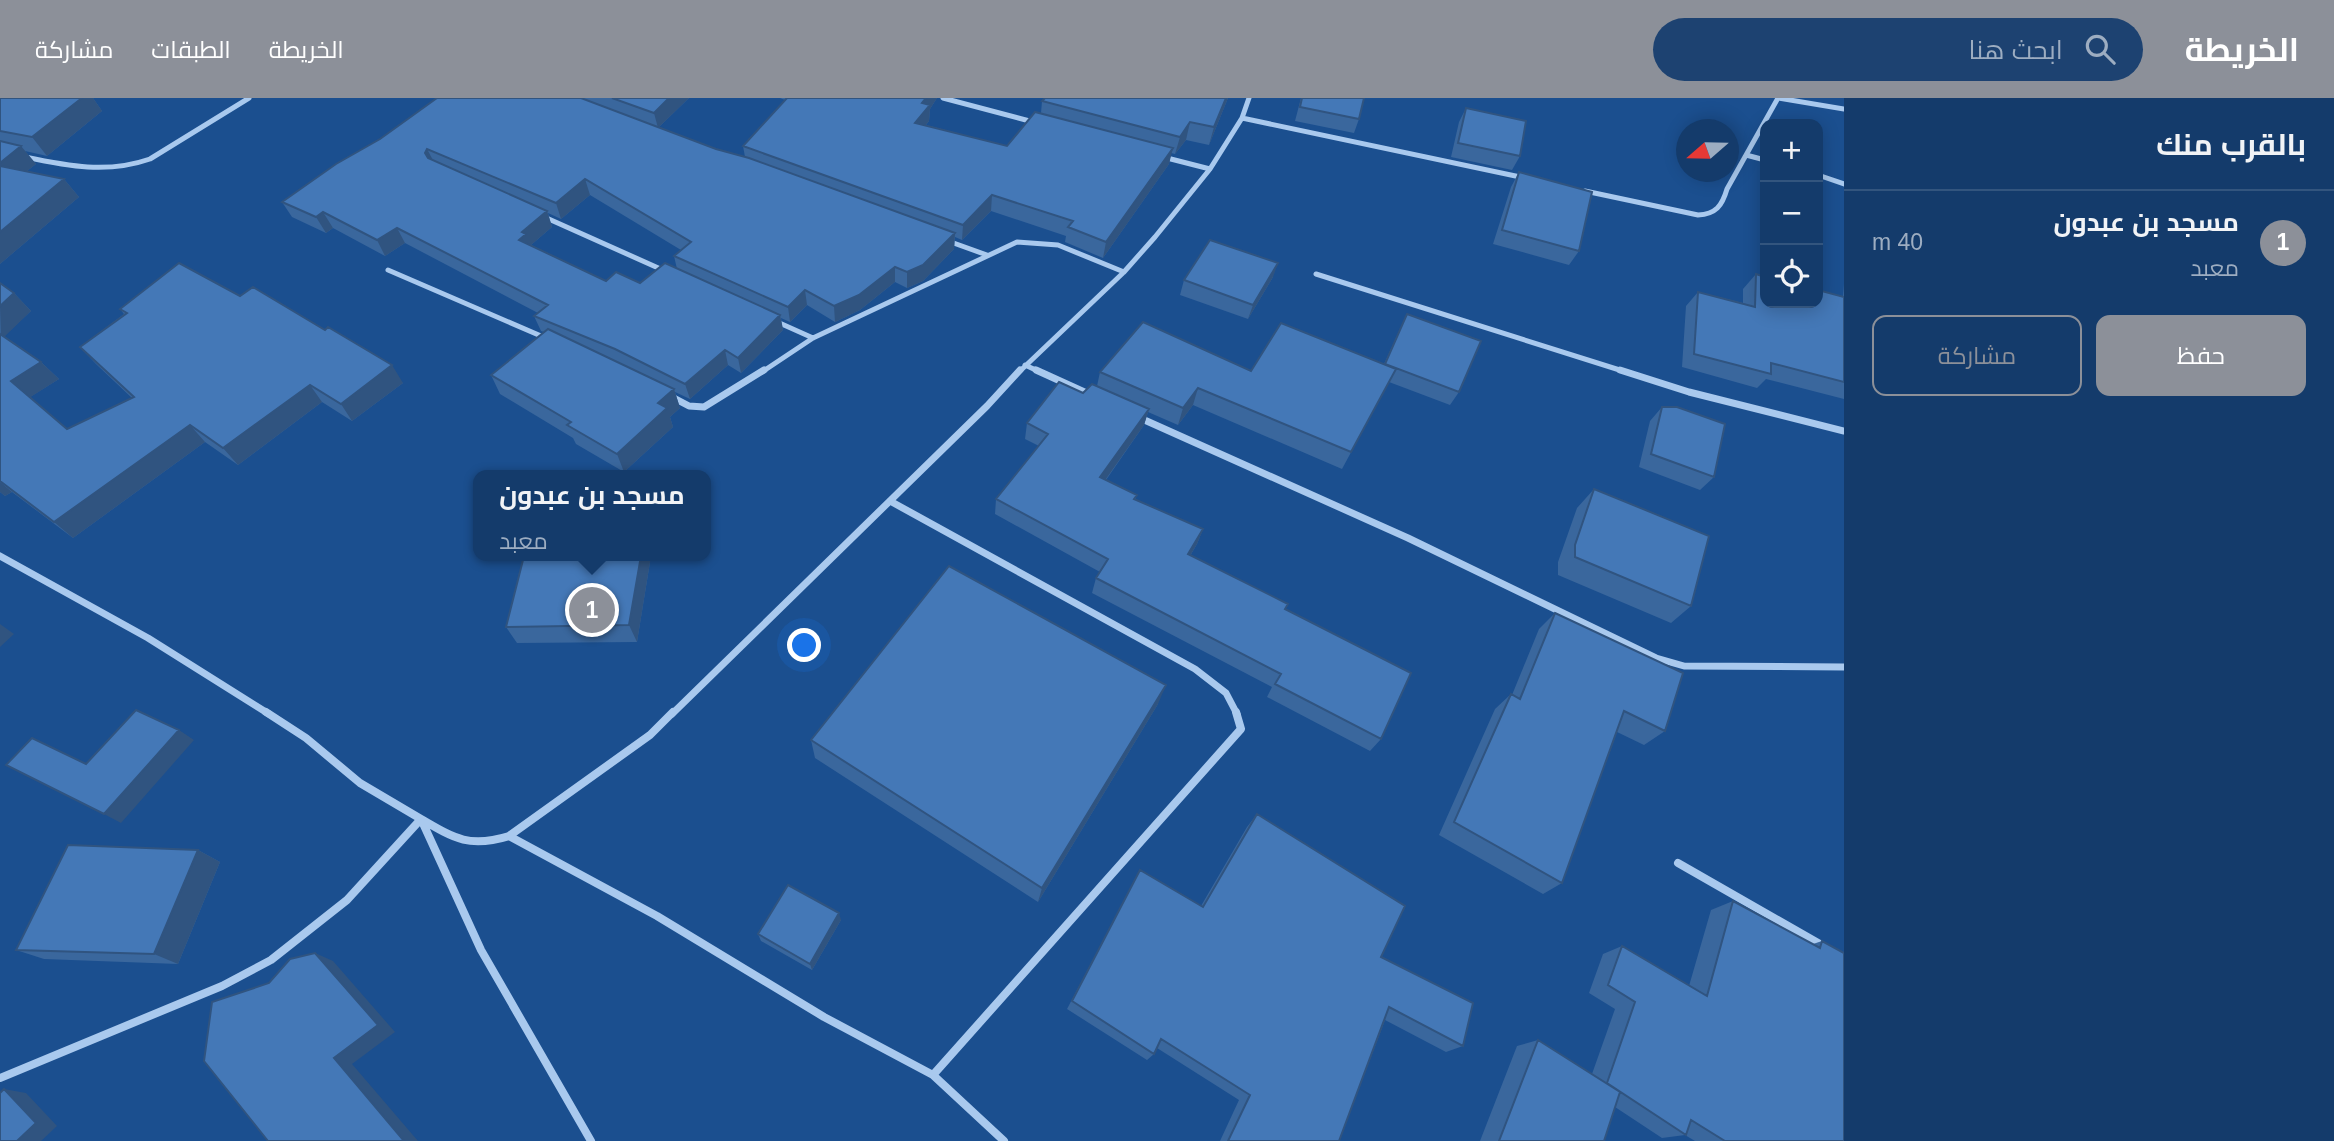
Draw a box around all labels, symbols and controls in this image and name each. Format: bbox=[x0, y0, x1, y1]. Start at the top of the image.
search box bbox=[1653, 18, 2143, 81]
icon: search bbox=[2081, 30, 2119, 68]
text: الخريطة bbox=[2185, 31, 2299, 68]
text: ابحث هنا bbox=[1969, 35, 2063, 65]
text: مشاركة bbox=[35, 36, 113, 63]
text: الطبقات bbox=[151, 36, 231, 63]
text: الخريطة bbox=[269, 36, 344, 63]
north arrow bbox=[1676, 119, 1739, 182]
map controls bbox=[1760, 119, 1823, 308]
button: + bbox=[1760, 119, 1823, 182]
text: بالقرب منك bbox=[2156, 128, 2306, 161]
button: − bbox=[1760, 182, 1823, 245]
text: مسجد بن عبدون bbox=[2053, 207, 2239, 237]
text: 40 m bbox=[1872, 229, 1923, 255]
text: 1 bbox=[2277, 229, 2289, 255]
button: locate bbox=[1760, 245, 1823, 308]
text: معبد bbox=[2191, 255, 2239, 281]
button: مشاركة bbox=[1872, 315, 2082, 396]
button: حفظ bbox=[2096, 315, 2306, 396]
popup bbox=[473, 470, 711, 561]
text: مسجد بن عبدون bbox=[499, 480, 685, 510]
text: معبد bbox=[499, 528, 548, 554]
pin: 1 bbox=[569, 584, 615, 636]
your location bbox=[787, 628, 821, 662]

